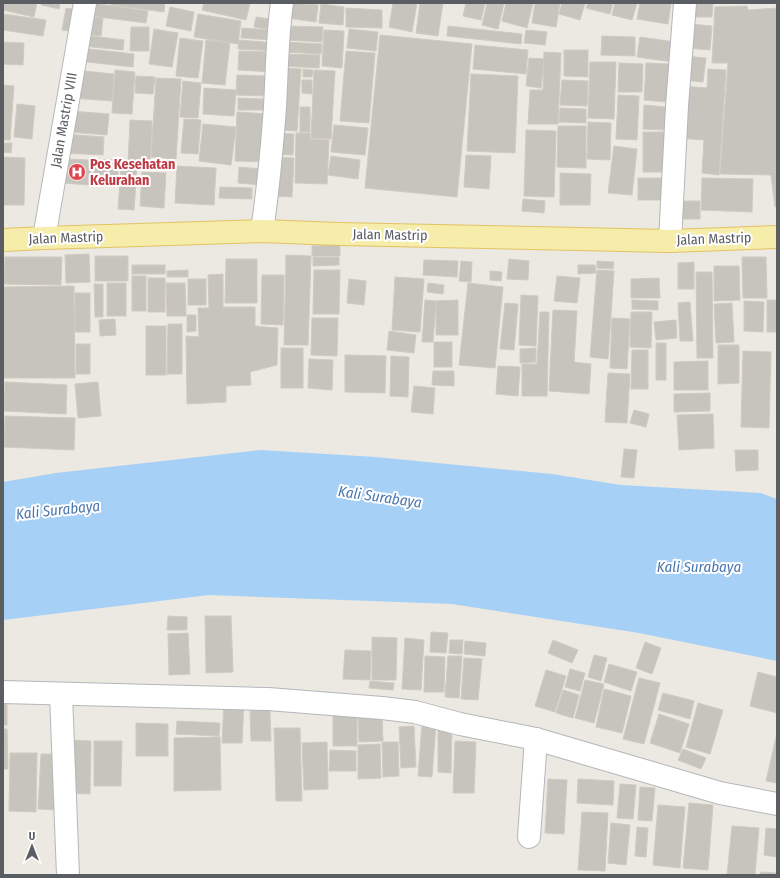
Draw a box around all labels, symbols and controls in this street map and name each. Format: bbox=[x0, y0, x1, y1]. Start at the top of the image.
street label: Jalan Mastrip VIII bbox=[47, 71, 81, 169]
place label: Pos Kesehatan Kelurahan bbox=[90, 156, 175, 189]
hospital icon: Pos Kesehatan Kelurahan bbox=[67, 162, 87, 182]
street label: Jalan Mastrip bbox=[352, 226, 428, 244]
street label: Jalan Mastrip bbox=[28, 228, 104, 248]
street label: Jalan Mastrip bbox=[676, 229, 752, 249]
water label: Kali Surabaya bbox=[337, 482, 423, 512]
water label: Kali Surabaya bbox=[15, 497, 101, 523]
water label: Kali Surabaya bbox=[657, 558, 741, 576]
north arrow bbox=[12, 826, 52, 866]
text: U bbox=[29, 830, 35, 843]

